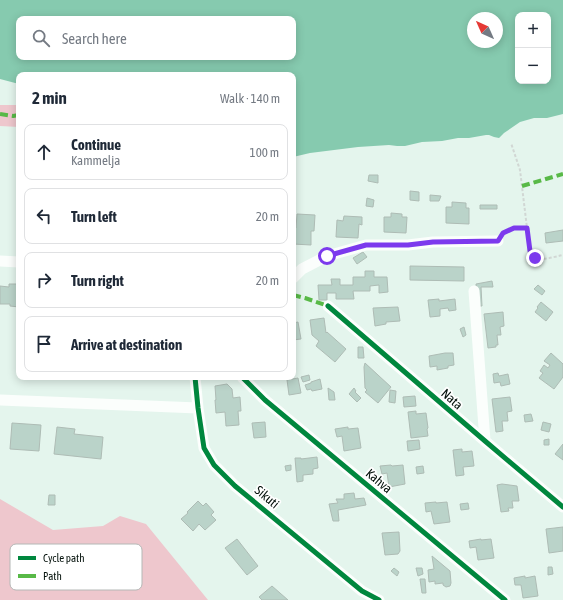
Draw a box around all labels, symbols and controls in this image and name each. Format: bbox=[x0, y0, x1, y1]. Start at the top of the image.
north arrow bbox=[467, 12, 503, 48]
map controls bbox=[515, 12, 551, 84]
button: + bbox=[515, 12, 551, 48]
search box bbox=[16, 16, 296, 60]
icon: search bbox=[30, 27, 52, 49]
text: Search here bbox=[62, 30, 127, 47]
button: − bbox=[515, 48, 551, 84]
text: 2 min bbox=[32, 88, 67, 108]
text: Walk · 140 m bbox=[220, 91, 280, 106]
text: Continue bbox=[71, 136, 121, 153]
icon: ahead bbox=[33, 141, 55, 163]
text: 100 m bbox=[250, 145, 279, 160]
text: Kammelja bbox=[71, 153, 120, 168]
icon: left bbox=[33, 205, 55, 227]
text: Turn left bbox=[71, 208, 117, 225]
text: 20 m bbox=[256, 209, 279, 224]
route start bbox=[318, 247, 336, 265]
route end bbox=[526, 249, 544, 267]
icon: right bbox=[33, 269, 55, 291]
text: Turn right bbox=[71, 272, 124, 289]
text: 20 m bbox=[256, 273, 279, 288]
icon: arrive bbox=[33, 333, 55, 355]
text: Arrive at destination bbox=[71, 336, 182, 353]
street label: Nata bbox=[438, 386, 466, 412]
street label: Kahva bbox=[363, 466, 395, 496]
street label: Sikuti bbox=[252, 483, 282, 511]
legend bbox=[10, 544, 142, 590]
text: Cycle path bbox=[43, 552, 85, 564]
text: Path bbox=[43, 570, 62, 582]

